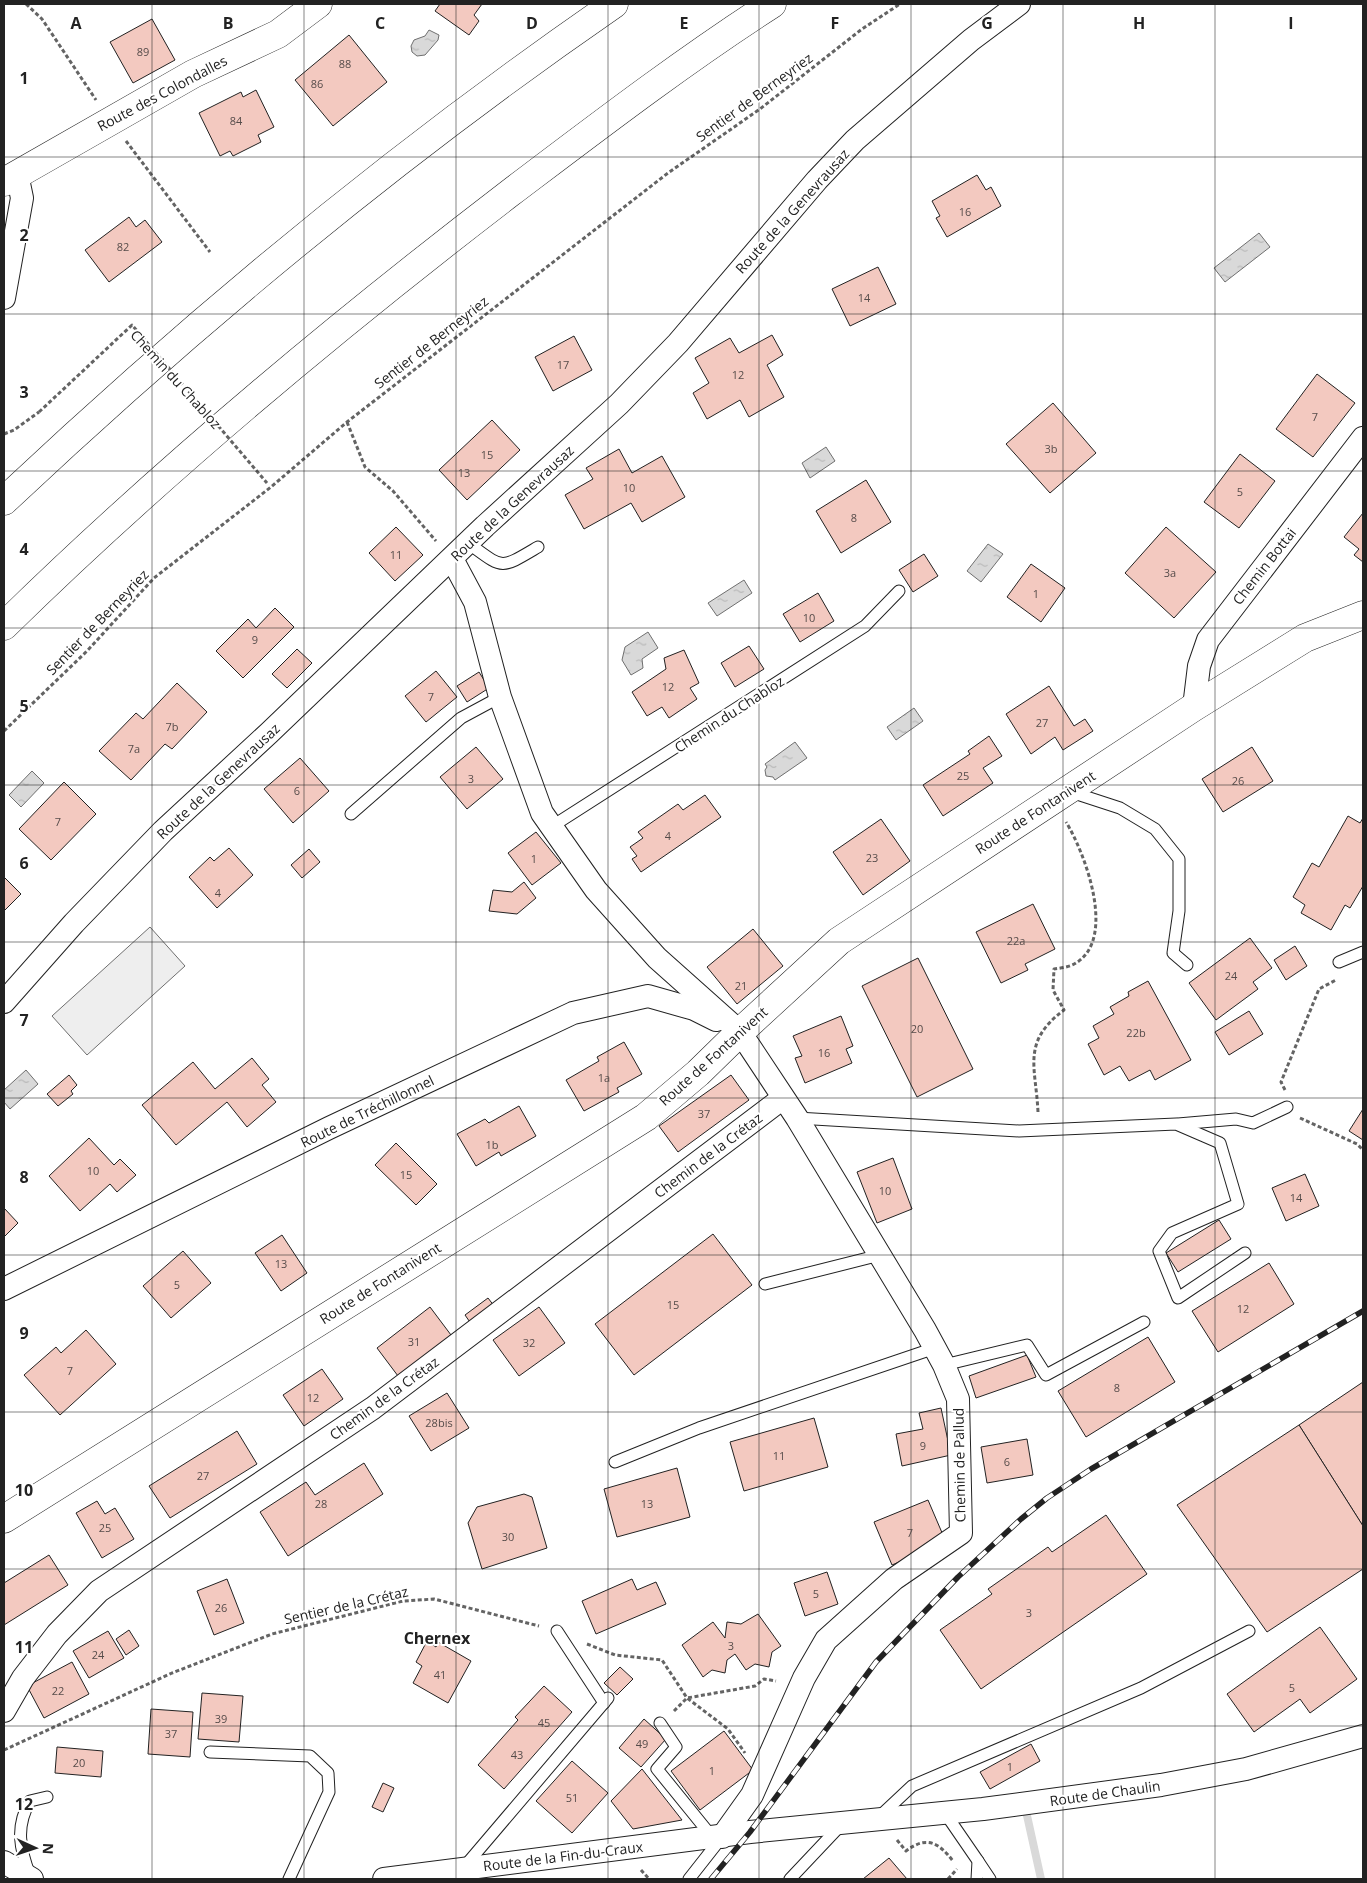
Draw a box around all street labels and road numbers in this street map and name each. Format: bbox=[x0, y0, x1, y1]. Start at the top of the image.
street label: Sentier de Berneyriez bbox=[692, 48, 816, 146]
street label: Route des Colondalles bbox=[94, 51, 231, 135]
street label: Route de la Genevrausaz bbox=[731, 144, 853, 277]
street label: Sentier de Berneyriez bbox=[370, 291, 492, 392]
street label: Chemin du Chabloz bbox=[126, 325, 226, 433]
street label: Route de la Genevrausaz bbox=[446, 441, 578, 565]
street label: Chemin Bottai bbox=[1228, 524, 1300, 608]
street label: Sentier de Berneyriez bbox=[42, 565, 153, 679]
street label: Chemin du Chabloz bbox=[671, 671, 788, 757]
street label: Route de la Genevrausaz bbox=[152, 719, 284, 843]
street label: Route de Fontanivent bbox=[971, 766, 1099, 858]
street label: Route de Fontanivent bbox=[655, 1002, 771, 1110]
street label: Route de Tréchillonnel bbox=[297, 1070, 437, 1152]
street label: Chemin de la Crétaz bbox=[650, 1108, 766, 1202]
street label: Route de Fontanivent bbox=[316, 1238, 444, 1328]
street label: Chemin de la Crétaz bbox=[326, 1352, 443, 1444]
street label: Chemin de Pallud bbox=[949, 1408, 969, 1522]
street label: Sentier de la Crétaz bbox=[282, 1581, 410, 1628]
street label: Route de Chaulin bbox=[1048, 1776, 1162, 1810]
street label: Route de la Fin-du-Craux bbox=[482, 1837, 645, 1875]

